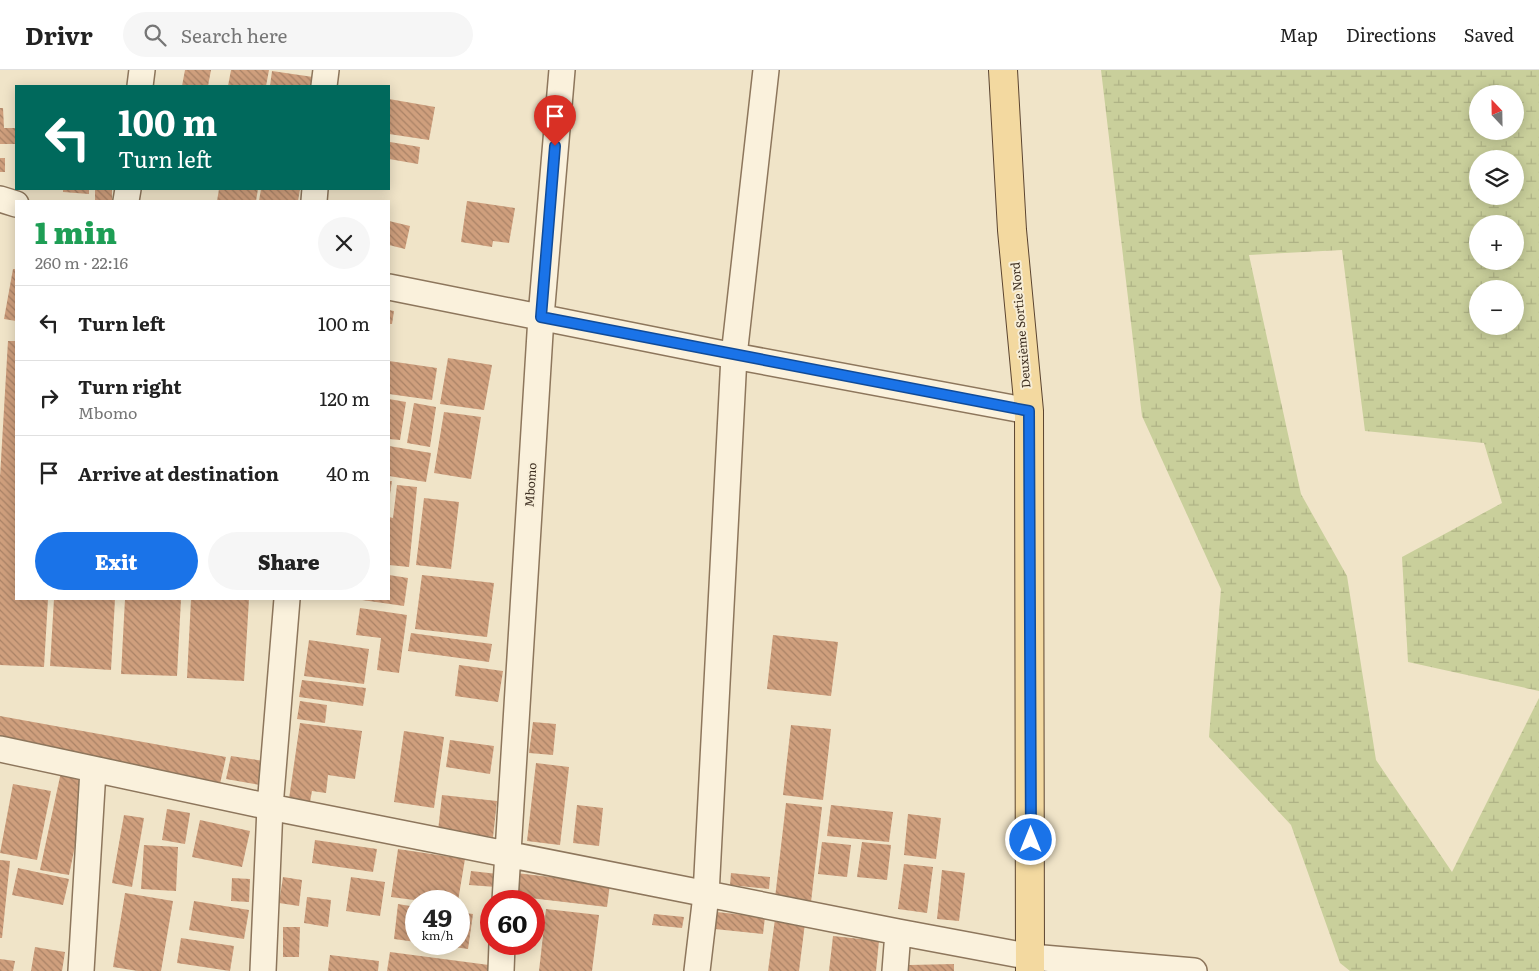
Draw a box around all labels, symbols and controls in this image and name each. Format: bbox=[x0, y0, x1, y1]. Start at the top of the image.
search box bbox=[123, 12, 473, 57]
text: Drivr bbox=[25, 17, 93, 52]
icon: search bbox=[141, 21, 169, 49]
text: Search here bbox=[181, 21, 287, 49]
text: Map bbox=[1280, 21, 1318, 48]
text: Directions bbox=[1346, 21, 1436, 48]
text: Saved bbox=[1464, 21, 1514, 48]
north arrow bbox=[1469, 85, 1524, 140]
map controls bbox=[1469, 85, 1524, 335]
text: 100 m bbox=[118, 95, 218, 147]
pin bbox=[534, 95, 576, 146]
icon: arrive bbox=[541, 102, 569, 130]
icon: left bbox=[35, 105, 100, 170]
text: Turn left bbox=[118, 142, 212, 175]
button: layers bbox=[1469, 150, 1524, 205]
text: 1 min bbox=[35, 209, 117, 253]
button: + bbox=[1469, 215, 1524, 270]
button: close bbox=[318, 217, 370, 269]
text: 260 m · 22:16 bbox=[35, 250, 128, 274]
street label: Deuxième Sortie Nord bbox=[1005, 261, 1034, 389]
button: − bbox=[1469, 280, 1524, 335]
icon: left bbox=[35, 309, 63, 337]
text: Turn left bbox=[78, 309, 165, 337]
text: 100 m bbox=[318, 309, 370, 337]
text: Turn right bbox=[78, 372, 182, 400]
icon: right bbox=[35, 384, 63, 412]
text: 120 m bbox=[319, 384, 370, 412]
text: Mbomo bbox=[78, 400, 137, 424]
icon: arrive bbox=[35, 459, 63, 487]
text: Arrive at destination bbox=[78, 459, 279, 487]
text: 40 m bbox=[326, 459, 370, 487]
street label: Mbomo bbox=[519, 462, 541, 508]
button: Exit bbox=[35, 532, 198, 590]
button: Share bbox=[208, 532, 370, 590]
position arrow bbox=[1004, 813, 1056, 865]
speed limit sign: 60 bbox=[480, 890, 545, 955]
text: 49 bbox=[423, 898, 452, 935]
text: km/h bbox=[422, 926, 453, 944]

